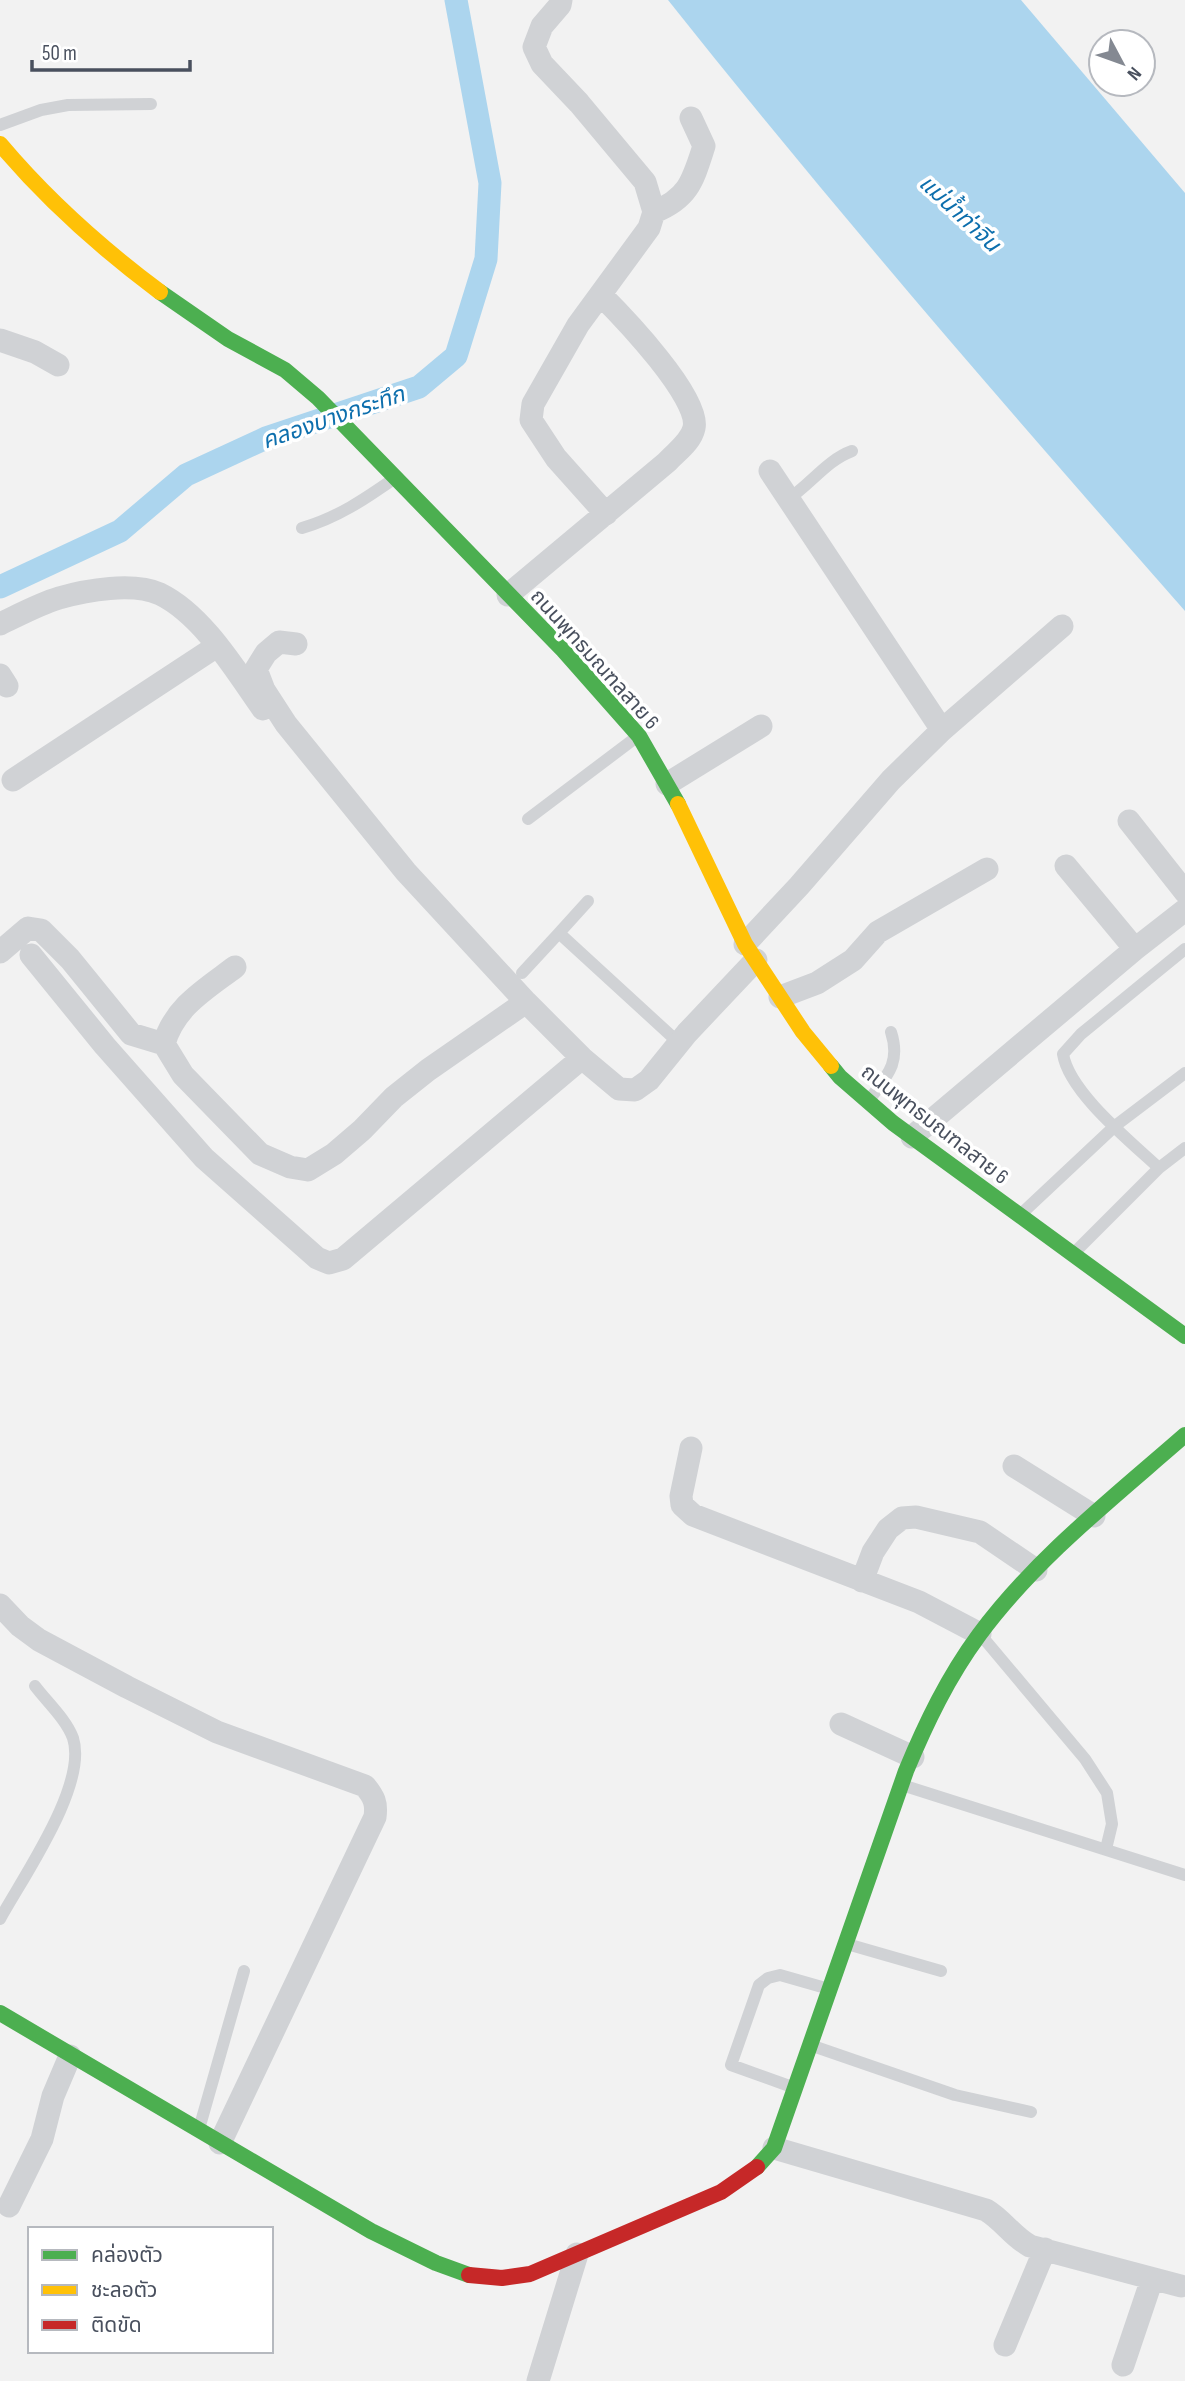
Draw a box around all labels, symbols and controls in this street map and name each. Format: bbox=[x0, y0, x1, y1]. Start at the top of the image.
scale bar bbox=[32, 28, 189, 72]
north arrow bbox=[1087, 28, 1157, 98]
text: 50 m bbox=[42, 41, 77, 66]
text: N bbox=[1122, 62, 1146, 85]
water label: แม่น้ำท่าจีน bbox=[913, 167, 1009, 259]
water label: คลองบางกระทึก bbox=[258, 380, 409, 455]
street label: ถนนพุทธมณฑลสาย 6 bbox=[525, 584, 664, 735]
street label: ถนนพุทธมณฑลสาย 6 bbox=[856, 1059, 1013, 1190]
legend bbox=[28, 2227, 273, 2353]
text: คล่องตัว bbox=[91, 2243, 163, 2268]
text: ชะลอตัว bbox=[91, 2278, 157, 2303]
text: ติดขัด bbox=[91, 2313, 142, 2338]

